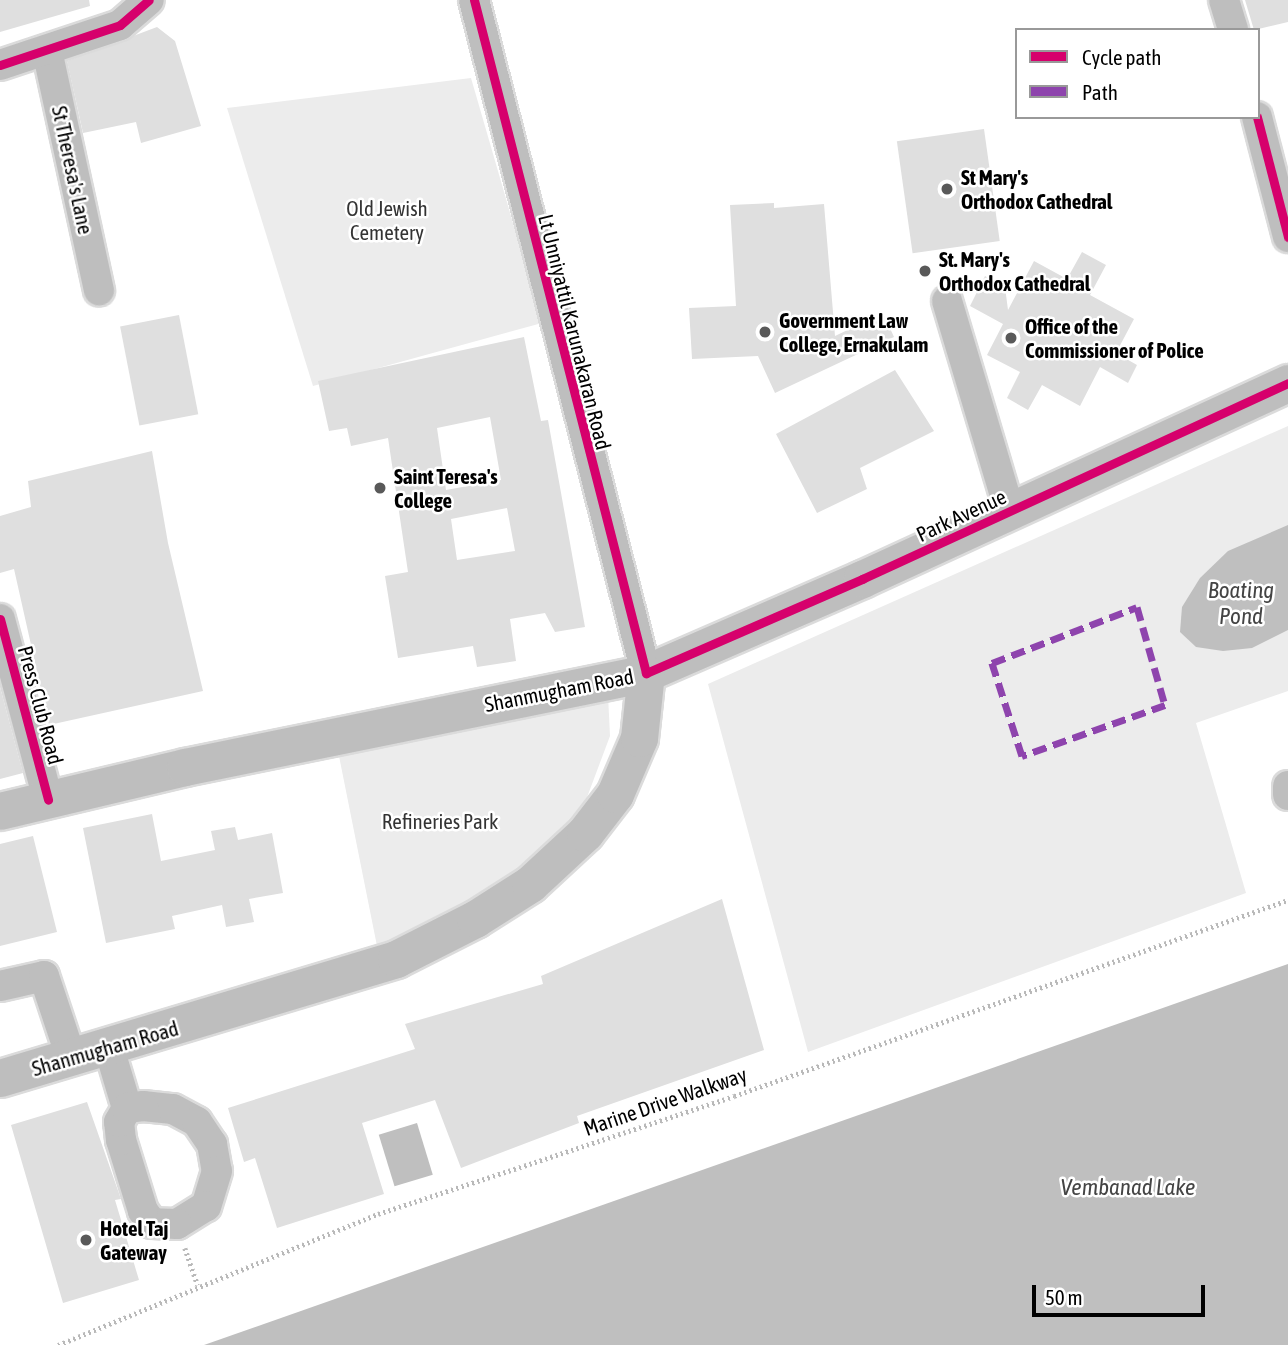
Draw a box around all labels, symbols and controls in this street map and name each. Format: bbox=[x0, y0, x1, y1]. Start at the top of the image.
legend bbox=[1015, 28, 1260, 119]
text: Cycle path bbox=[1082, 45, 1161, 69]
text: Path bbox=[1082, 80, 1118, 104]
street label: St Theresa's Lane bbox=[47, 104, 99, 236]
place label: St Mary's Orthodox Cathedral bbox=[961, 164, 1112, 214]
marker: St Mary's Orthodox Cathedral bbox=[939, 181, 955, 197]
park label: Old Jewish Cemetery bbox=[346, 195, 428, 245]
street label: Lt Unniyattil Karunakaran Road bbox=[534, 212, 616, 452]
place label: St. Mary's Orthodox Cathedral bbox=[939, 246, 1090, 296]
marker: St. Mary's Orthodox Cathedral bbox=[917, 263, 933, 279]
place label: Government Law College, Ernakulam bbox=[779, 307, 928, 357]
place label: Office of the Commissioner of Police bbox=[1025, 313, 1204, 363]
marker: Government Law College, Ernakulam bbox=[757, 324, 773, 340]
marker: Office of the Commissioner of Police bbox=[1003, 330, 1019, 346]
place label: Saint Teresa's College bbox=[394, 463, 498, 513]
marker: Saint Teresa's College bbox=[372, 480, 388, 496]
street label: Park Avenue bbox=[912, 483, 1010, 547]
water label: Boating Pond bbox=[1208, 576, 1274, 630]
street label: Press Club Road bbox=[13, 643, 69, 767]
street label: Shanmugham Road bbox=[482, 663, 636, 717]
park label: Refineries Park bbox=[382, 808, 498, 834]
street label: Shanmugham Road bbox=[29, 1015, 181, 1081]
street label: Marine Drive Walkway bbox=[580, 1061, 750, 1141]
water label: Vembanad Lake bbox=[1061, 1173, 1195, 1201]
place label: Hotel Taj Gateway bbox=[100, 1215, 168, 1265]
marker: Hotel Taj Gateway bbox=[78, 1232, 94, 1248]
scale bar bbox=[1036, 1272, 1209, 1316]
text: 50 m bbox=[1045, 1285, 1083, 1309]

